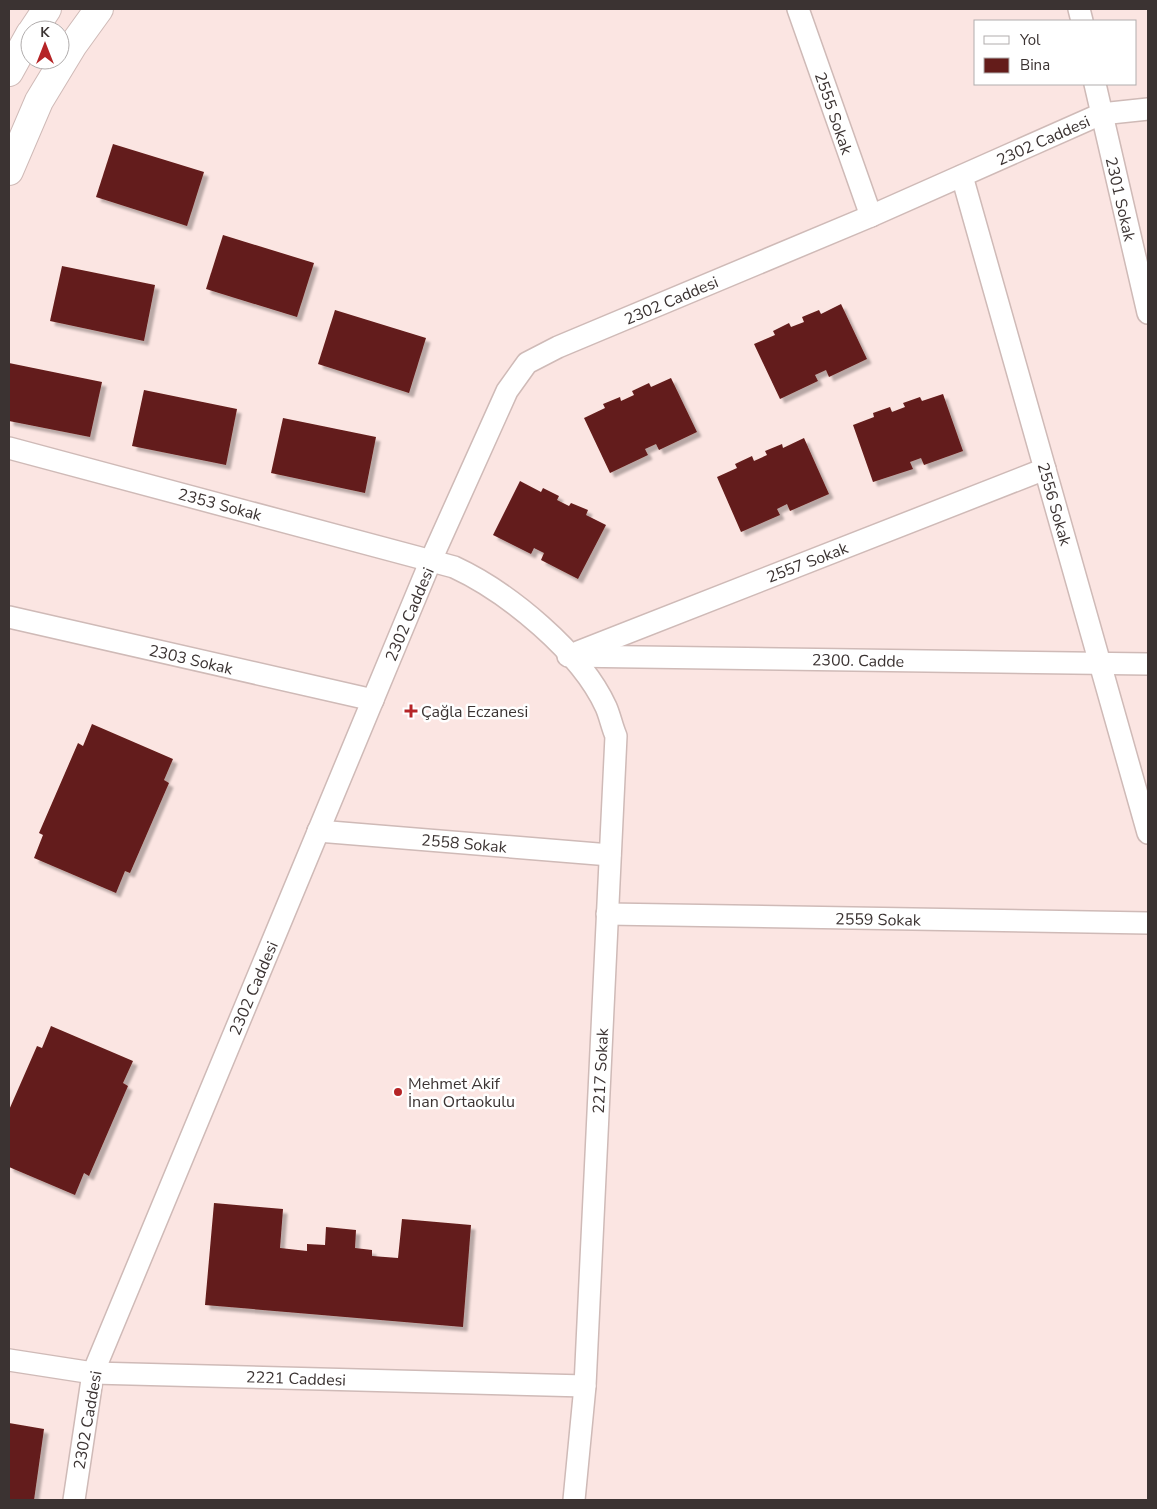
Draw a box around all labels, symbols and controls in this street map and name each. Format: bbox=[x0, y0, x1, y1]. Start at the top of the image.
north arrow bbox=[20, 20, 70, 70]
legend bbox=[974, 20, 1137, 85]
text: K bbox=[40, 23, 50, 42]
text: Yol bbox=[1019, 30, 1041, 50]
text: Bina bbox=[1020, 55, 1050, 75]
street label: 2555 Sokak bbox=[809, 69, 858, 158]
street label: 2302 Caddesi bbox=[993, 111, 1094, 171]
street label: 2301 Sokak bbox=[1100, 155, 1141, 244]
street label: 2302 Caddesi bbox=[621, 271, 722, 331]
street label: 2556 Sokak bbox=[1032, 460, 1077, 549]
street label: 2353 Sokak bbox=[176, 483, 265, 527]
street label: 2557 Sokak bbox=[763, 537, 852, 589]
street label: 2302 Caddesi bbox=[380, 564, 440, 665]
street label: 2303 Sokak bbox=[147, 640, 236, 681]
street label: 2300. Cadde bbox=[812, 649, 904, 673]
place label: Çağla Eczanesi bbox=[421, 701, 528, 723]
marker: Çağla Eczanesi bbox=[405, 705, 417, 717]
street label: 2558 Sokak bbox=[420, 829, 509, 859]
street label: 2559 Sokak bbox=[835, 908, 922, 932]
street label: 2302 Caddesi bbox=[224, 938, 284, 1039]
street label: 2217 Sokak bbox=[588, 1027, 614, 1114]
place label: Mehmet Akif İnan Ortaokulu bbox=[408, 1073, 515, 1113]
marker: Mehmet Akif İnan Ortaokulu bbox=[392, 1086, 404, 1098]
street label: 2221 Caddesi bbox=[246, 1366, 346, 1392]
street label: 2302 Caddesi bbox=[68, 1369, 108, 1471]

